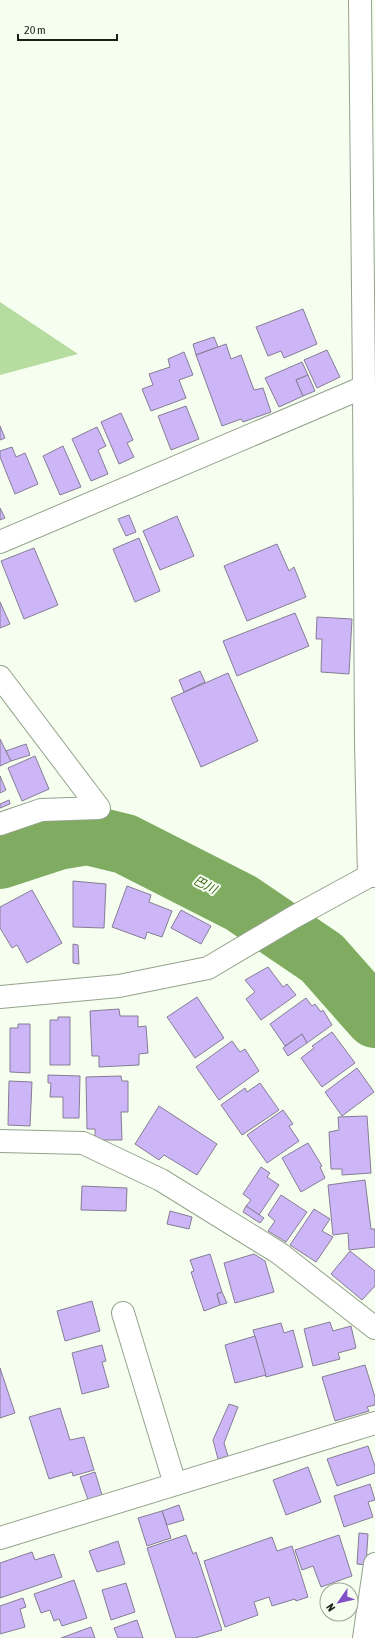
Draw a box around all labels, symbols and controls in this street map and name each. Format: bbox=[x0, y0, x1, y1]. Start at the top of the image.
scale bar bbox=[18, 16, 117, 42]
text: 20 m bbox=[24, 23, 46, 37]
water label: 巴川 bbox=[191, 873, 221, 898]
north arrow bbox=[319, 1582, 359, 1622]
text: N bbox=[324, 1602, 338, 1614]

